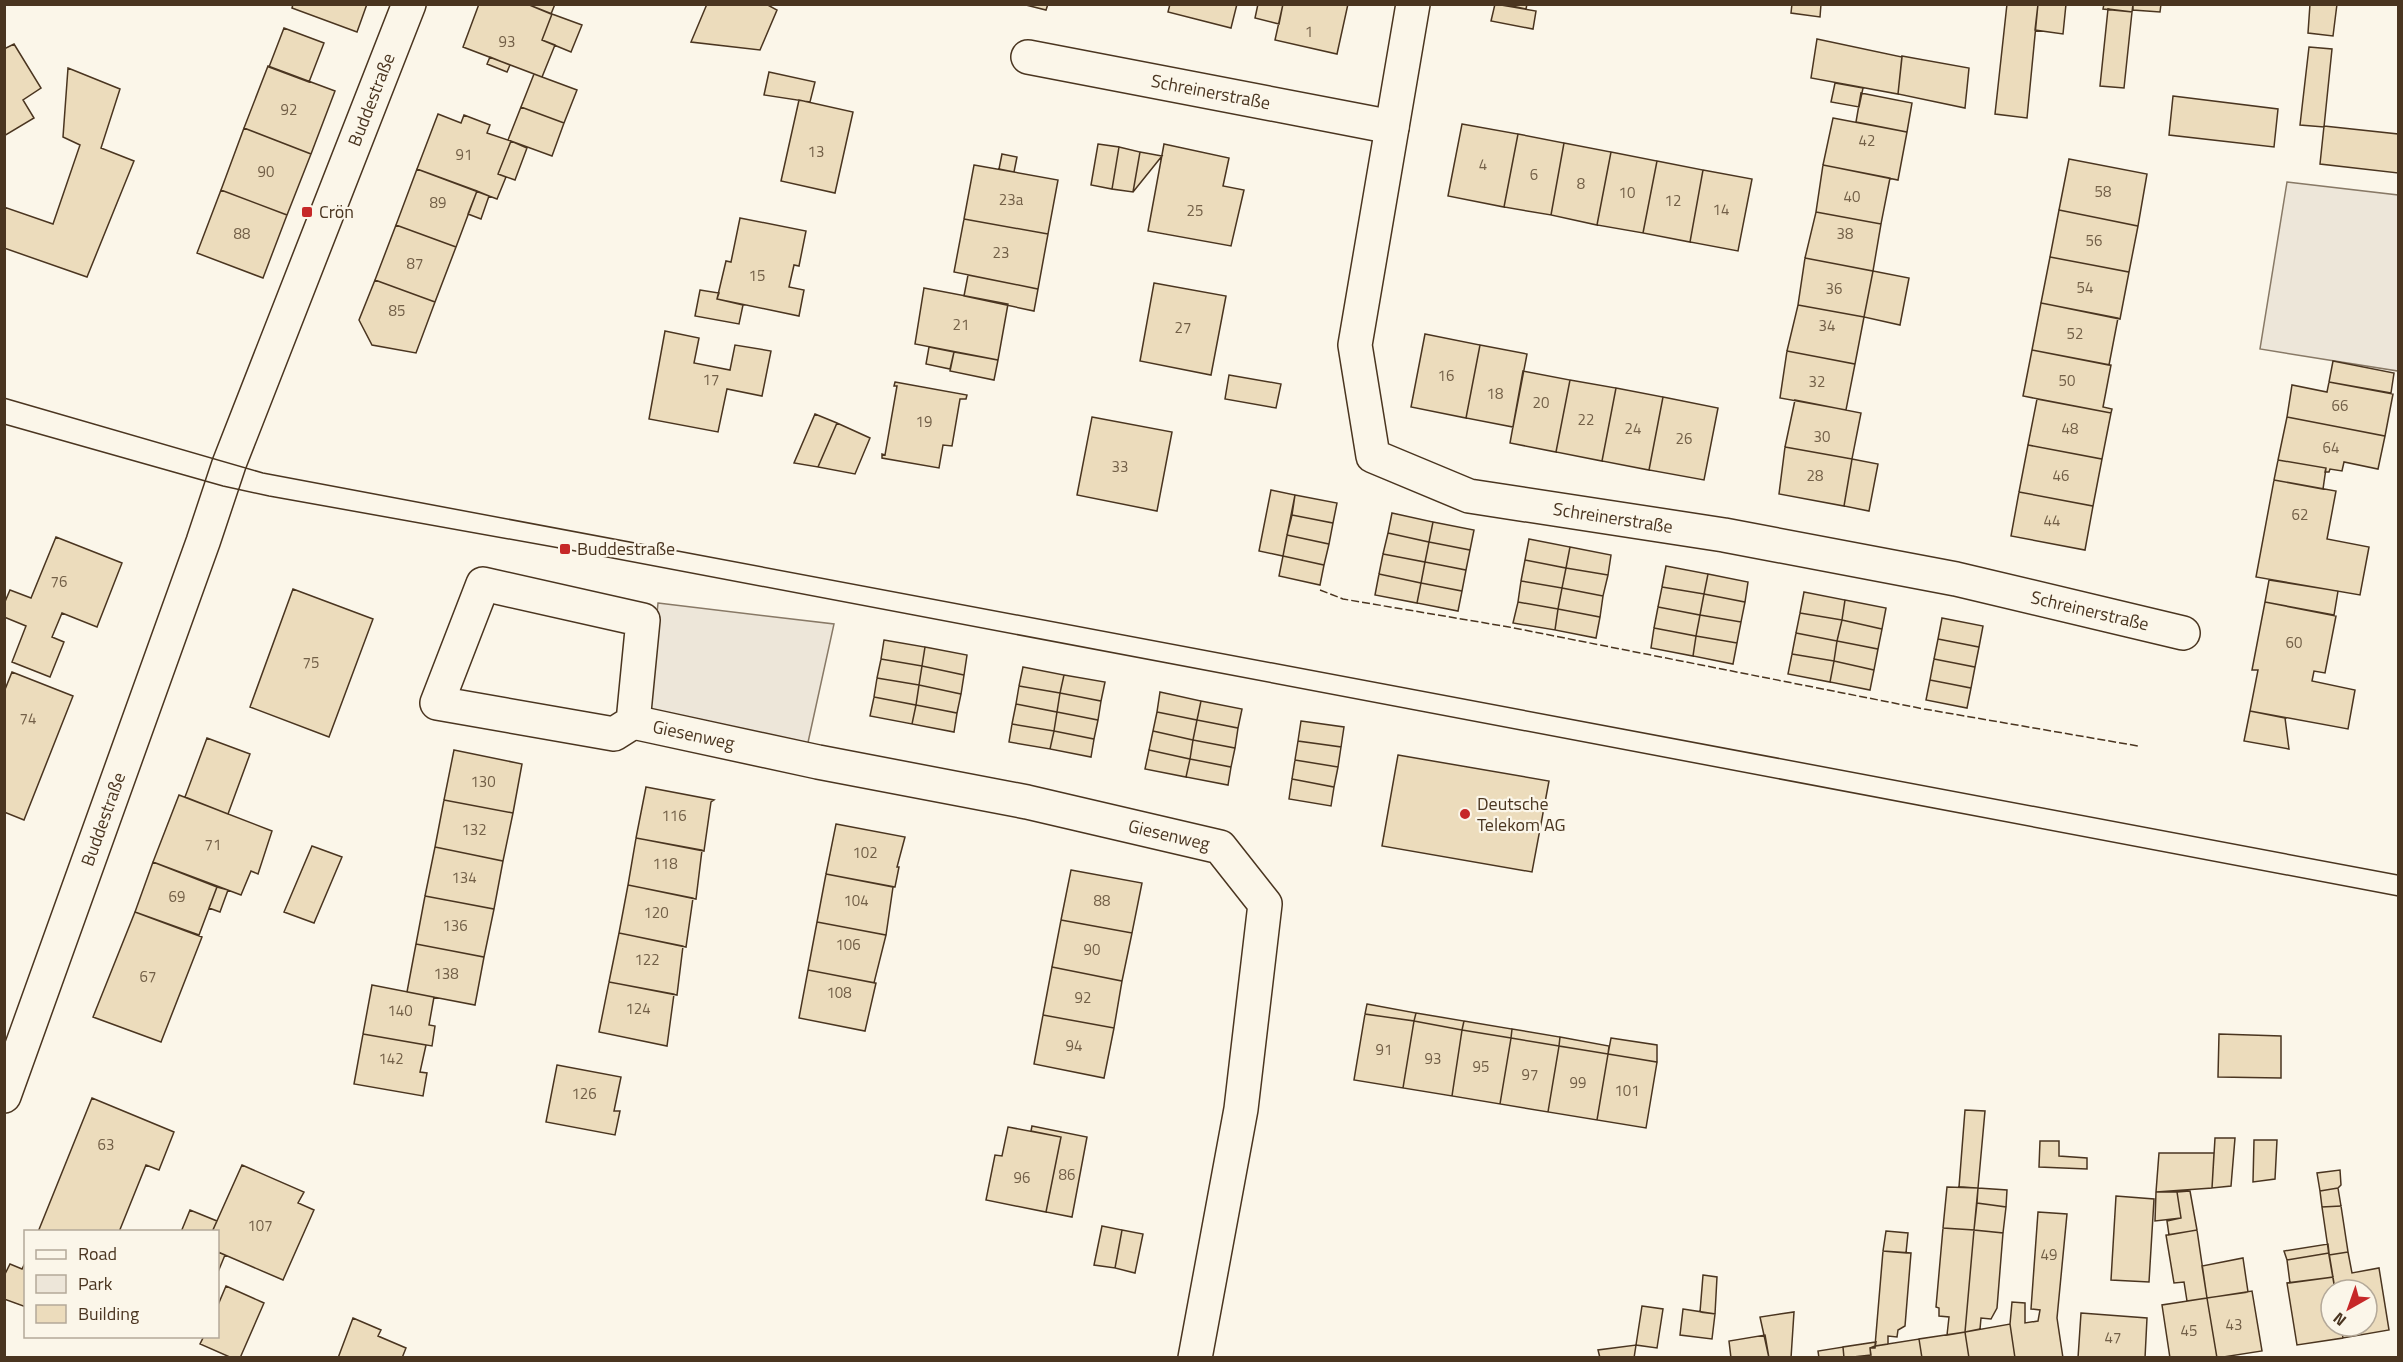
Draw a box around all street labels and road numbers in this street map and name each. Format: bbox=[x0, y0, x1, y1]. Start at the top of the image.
street label: Buddestraße bbox=[341, 49, 402, 150]
street label: Schreinerstraße bbox=[1149, 67, 1273, 116]
street label: Schreinerstraße bbox=[1551, 495, 1675, 540]
street label: Schreinerstraße bbox=[2028, 583, 2152, 637]
street label: Giesenweg bbox=[650, 713, 737, 757]
street label: Buddestraße bbox=[74, 768, 132, 870]
street label: Giesenweg bbox=[1126, 812, 1213, 857]

